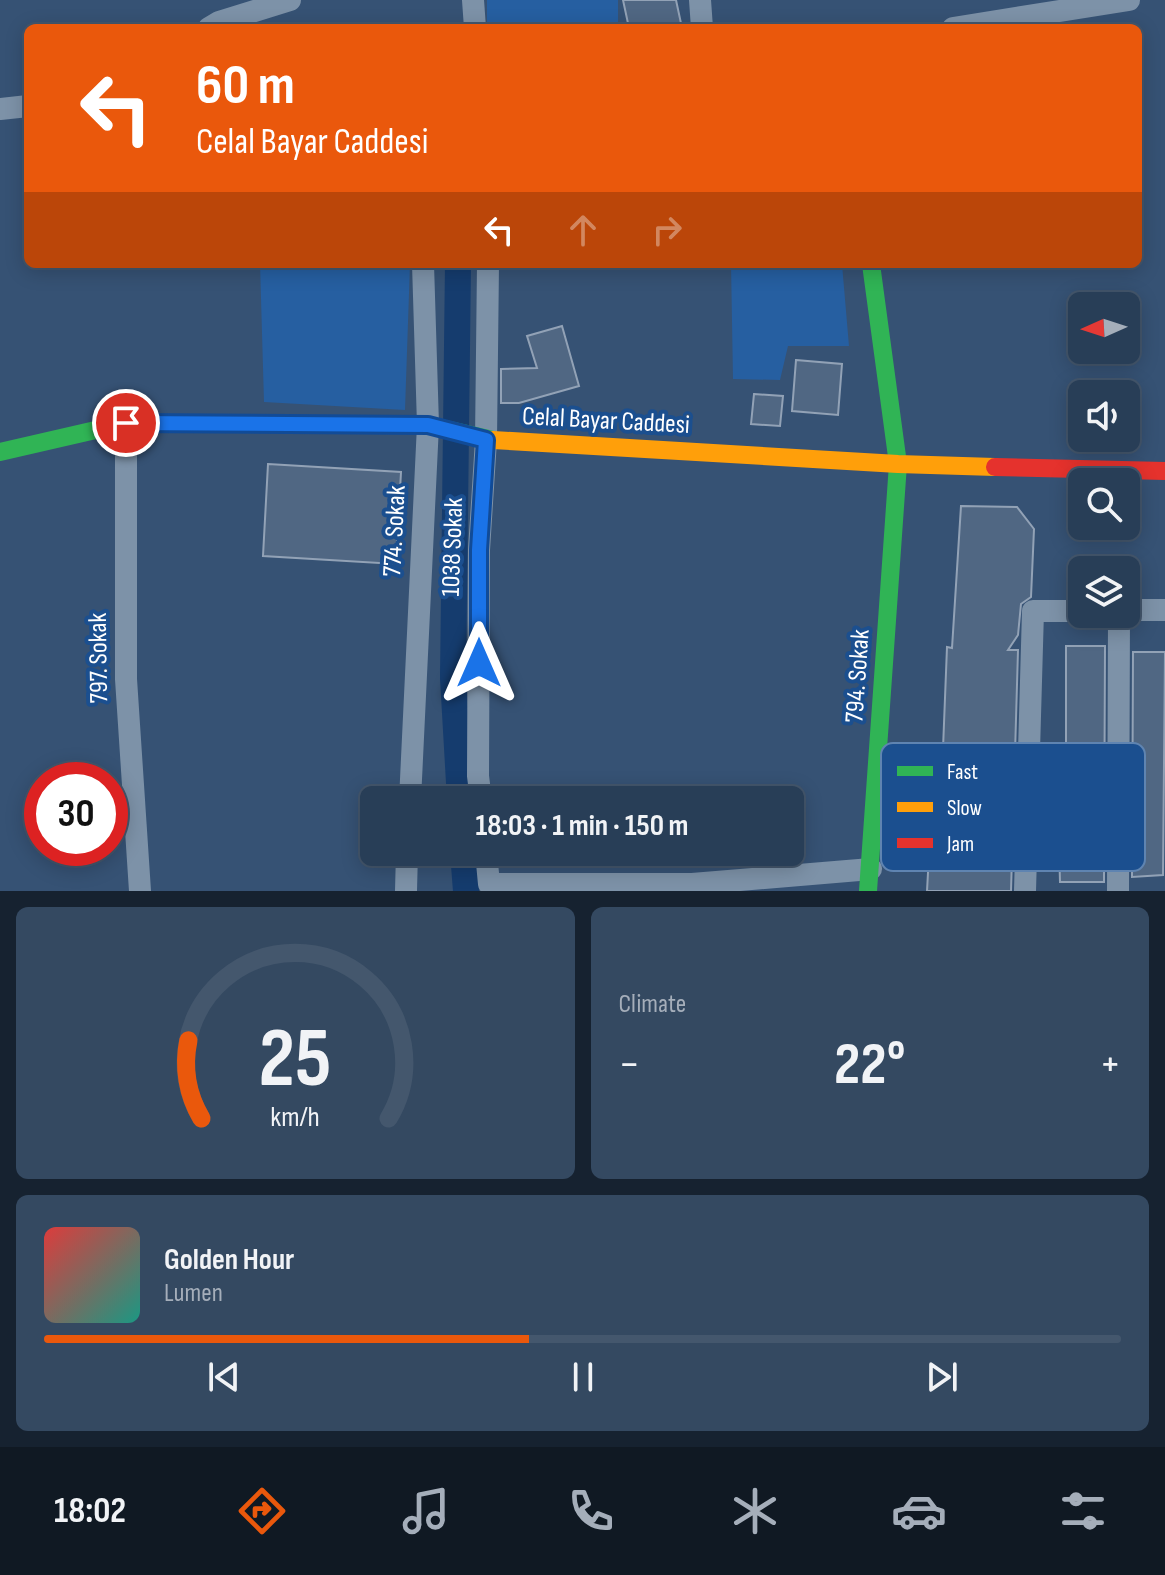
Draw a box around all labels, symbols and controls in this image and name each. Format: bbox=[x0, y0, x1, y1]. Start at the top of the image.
text: 60 m bbox=[196, 53, 295, 120]
icon: left bbox=[64, 56, 168, 160]
text: Celal Bayar Caddesi bbox=[196, 121, 428, 164]
icon: left bbox=[477, 208, 521, 252]
icon: ahead bbox=[561, 208, 605, 252]
icon: right bbox=[645, 208, 689, 252]
north arrow bbox=[1068, 292, 1140, 364]
map controls bbox=[1068, 292, 1140, 628]
button: sound bbox=[1068, 380, 1140, 452]
pin bbox=[92, 389, 160, 457]
icon: arrive bbox=[104, 401, 148, 445]
street label: Celal Bayar Caddesi bbox=[521, 401, 691, 441]
button: search bbox=[1068, 468, 1140, 540]
street label: 774. Sokak bbox=[377, 485, 413, 577]
street label: 1038 Sokak bbox=[436, 497, 470, 597]
button: layers bbox=[1068, 556, 1140, 628]
street label: 797. Sokak bbox=[83, 612, 115, 704]
position arrow bbox=[437, 621, 521, 705]
street label: 794. Sokak bbox=[839, 628, 877, 724]
legend bbox=[881, 743, 1145, 871]
text: Fast bbox=[947, 759, 978, 786]
speed limit sign: 30 bbox=[24, 762, 128, 866]
text: Slow bbox=[947, 795, 982, 822]
text: 18:03 · 1 min · 150 m bbox=[475, 808, 689, 844]
text: Jam bbox=[946, 831, 974, 858]
text: Climate bbox=[619, 989, 686, 1020]
text: 25 bbox=[259, 1010, 332, 1110]
text: 22° bbox=[834, 1029, 906, 1101]
text: − bbox=[619, 1038, 640, 1091]
text: + bbox=[1099, 1038, 1121, 1091]
text: km/h bbox=[271, 1100, 320, 1135]
text: Golden Hour bbox=[164, 1242, 294, 1278]
text: Lumen bbox=[164, 1278, 223, 1309]
icon: previous bbox=[202, 1355, 246, 1399]
icon: pause bbox=[561, 1355, 605, 1399]
icon: next bbox=[920, 1355, 964, 1399]
icon: directions bbox=[234, 1483, 290, 1539]
icon: music bbox=[398, 1483, 454, 1539]
icon: phone bbox=[563, 1483, 619, 1539]
icon: climate bbox=[727, 1483, 783, 1539]
icon: car bbox=[891, 1483, 947, 1539]
icon: filters bbox=[1055, 1483, 1111, 1539]
text: 18:02 bbox=[54, 1490, 126, 1533]

